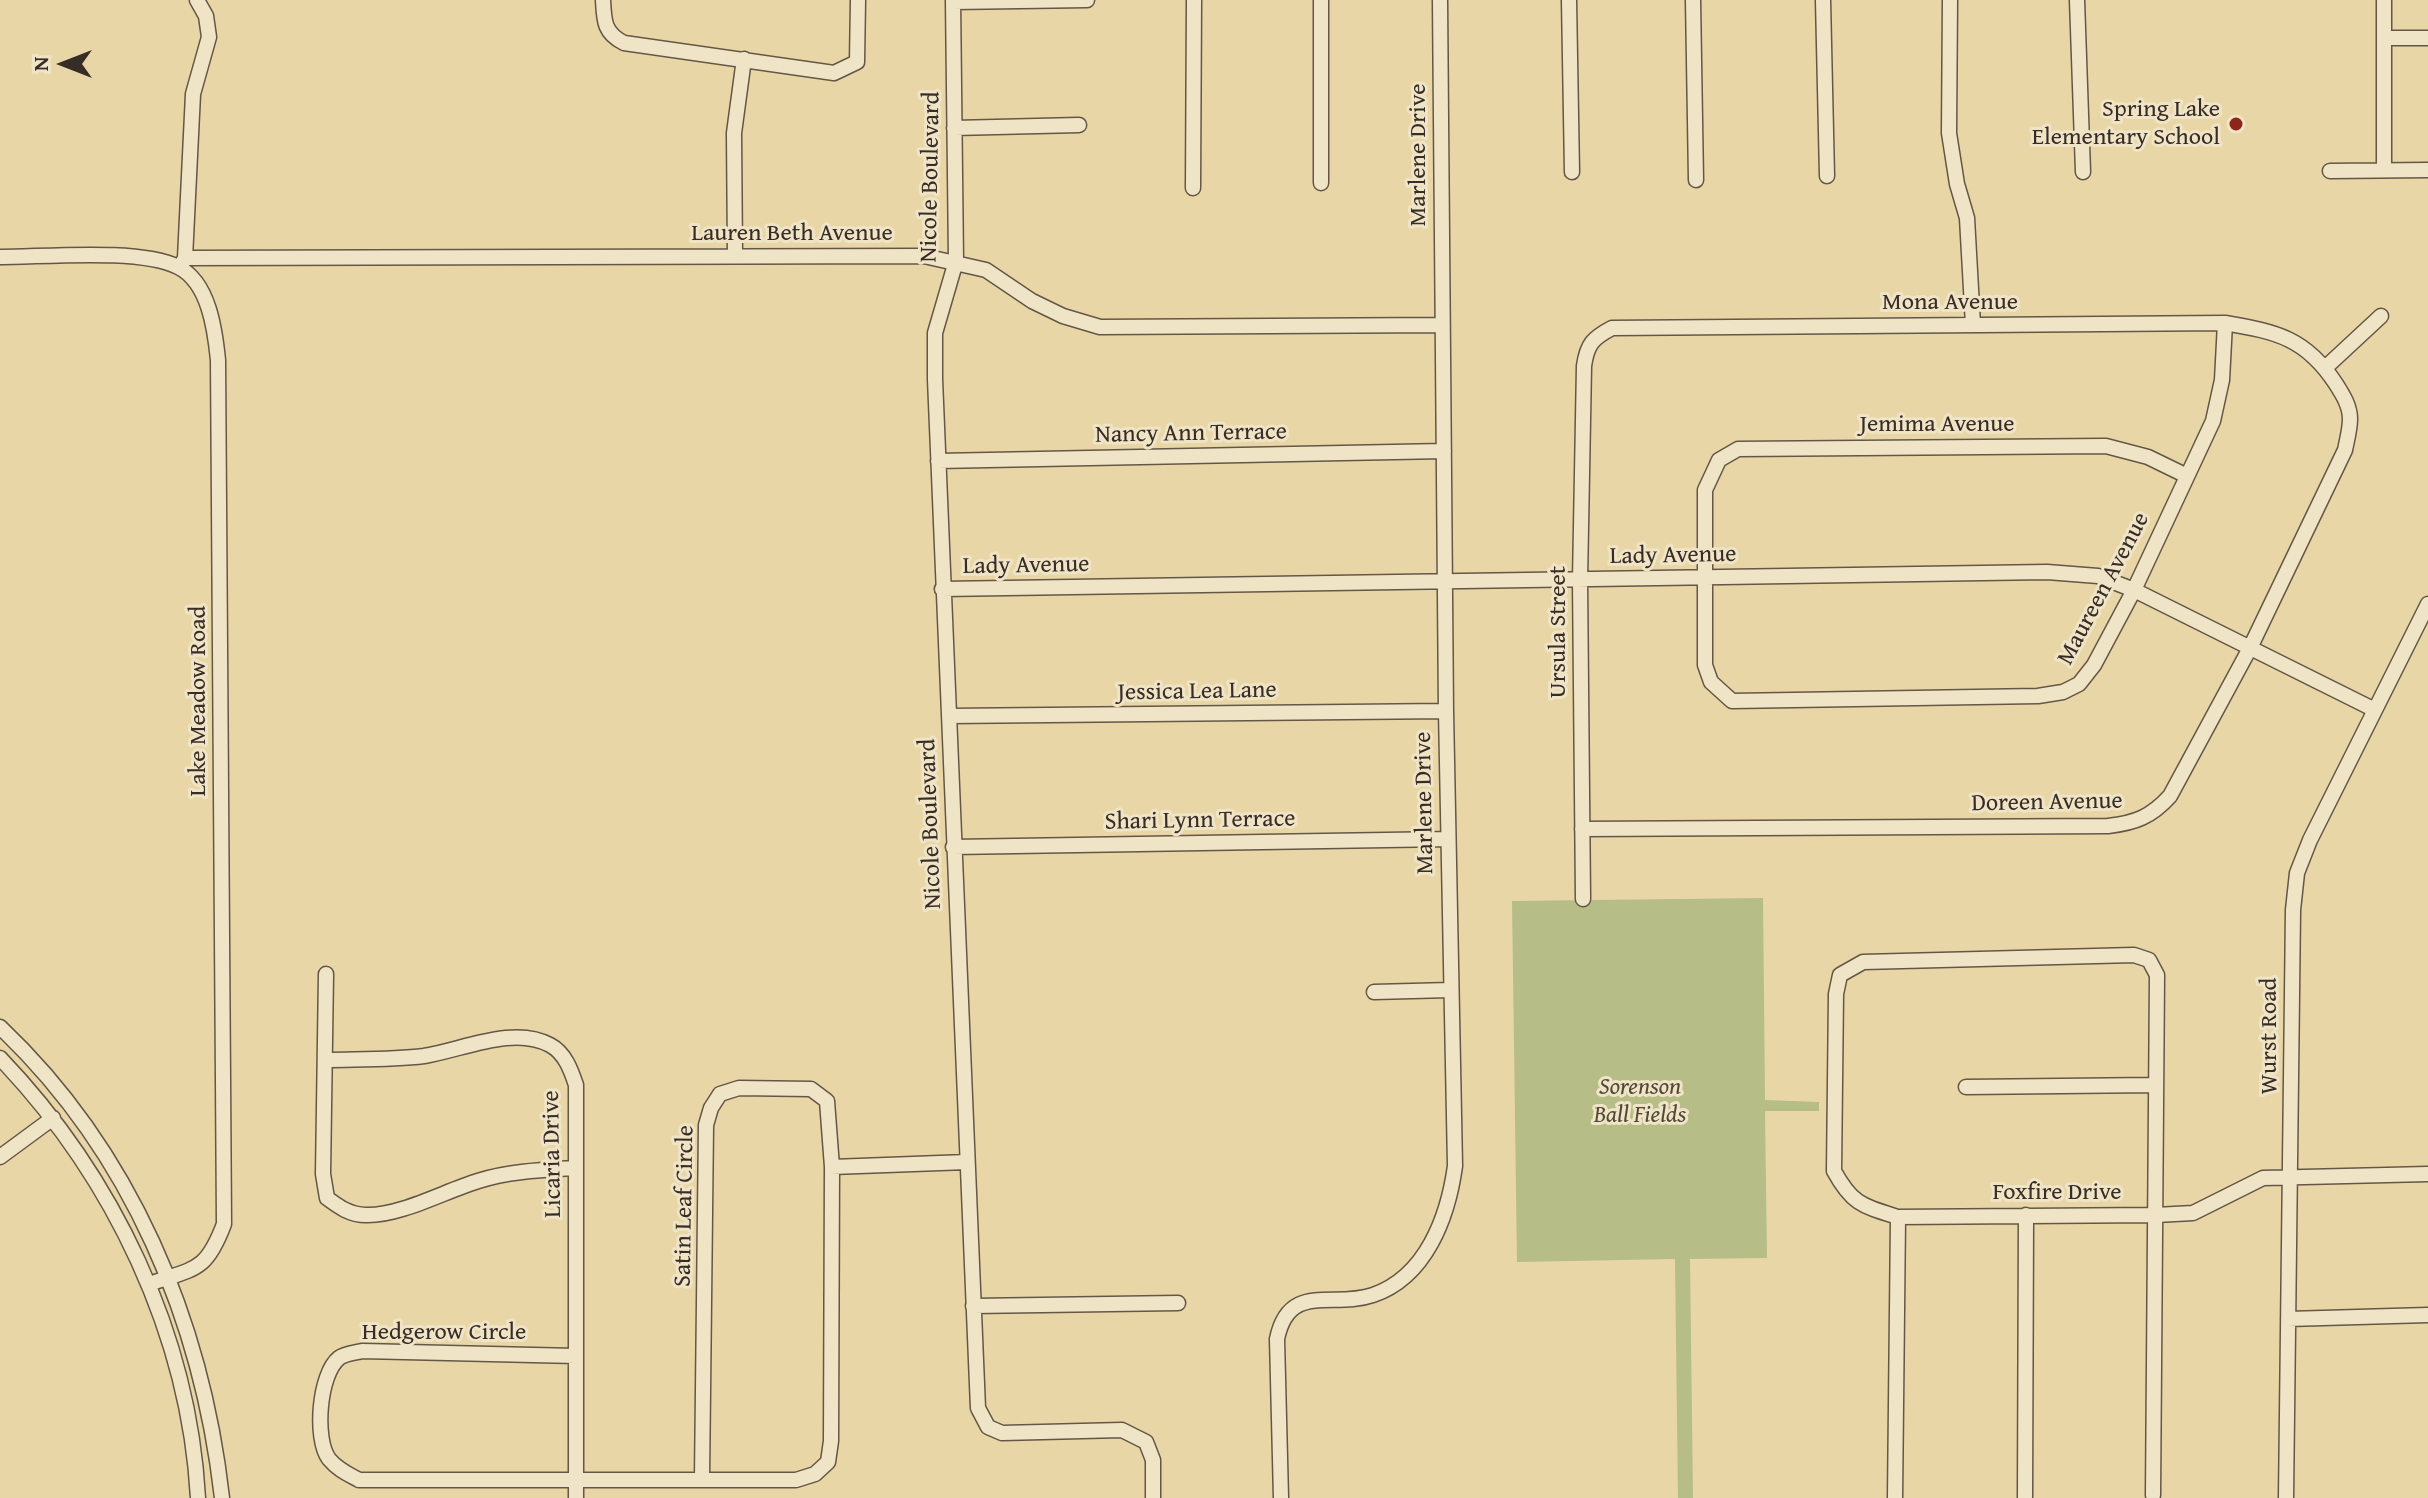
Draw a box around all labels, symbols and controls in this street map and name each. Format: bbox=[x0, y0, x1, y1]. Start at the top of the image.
north arrow bbox=[24, 24, 104, 104]
text: N bbox=[24, 57, 56, 71]
street label: Marlene Drive bbox=[1405, 84, 1433, 226]
street label: Nicole Boulevard bbox=[915, 91, 947, 263]
place label: Spring Lake Elementary School bbox=[2032, 96, 2220, 152]
marker: Spring Lake Elementary School bbox=[2227, 115, 2245, 133]
street label: Lauren Beth Avenue bbox=[691, 220, 893, 248]
street label: Mona Avenue bbox=[1882, 289, 2018, 317]
street label: Jemima Avenue bbox=[1859, 411, 2015, 439]
street label: Nancy Ann Terrace bbox=[1095, 418, 1287, 450]
street label: Maureen Avenue bbox=[2052, 508, 2156, 670]
street label: Lady Avenue bbox=[1609, 540, 1737, 572]
street label: Lady Avenue bbox=[962, 550, 1090, 582]
street label: Ursula Street bbox=[1545, 566, 1573, 698]
street label: Lake Meadow Road bbox=[185, 606, 213, 796]
street label: Jessica Lea Lane bbox=[1117, 676, 1277, 708]
street label: Marlene Drive bbox=[1409, 731, 1441, 875]
street label: Nicole Boulevard bbox=[914, 738, 948, 910]
street label: Doreen Avenue bbox=[1971, 787, 2123, 819]
street label: Shari Lynn Terrace bbox=[1104, 805, 1296, 837]
street label: Wurst Road bbox=[2256, 978, 2284, 1094]
park label: Sorenson Ball Fields bbox=[1594, 1074, 1686, 1130]
street label: Licaria Drive bbox=[537, 1090, 569, 1218]
street label: Satin Leaf Circle bbox=[669, 1125, 701, 1287]
street label: Foxfire Drive bbox=[1992, 1179, 2122, 1207]
street label: Hedgerow Circle bbox=[362, 1319, 526, 1347]

